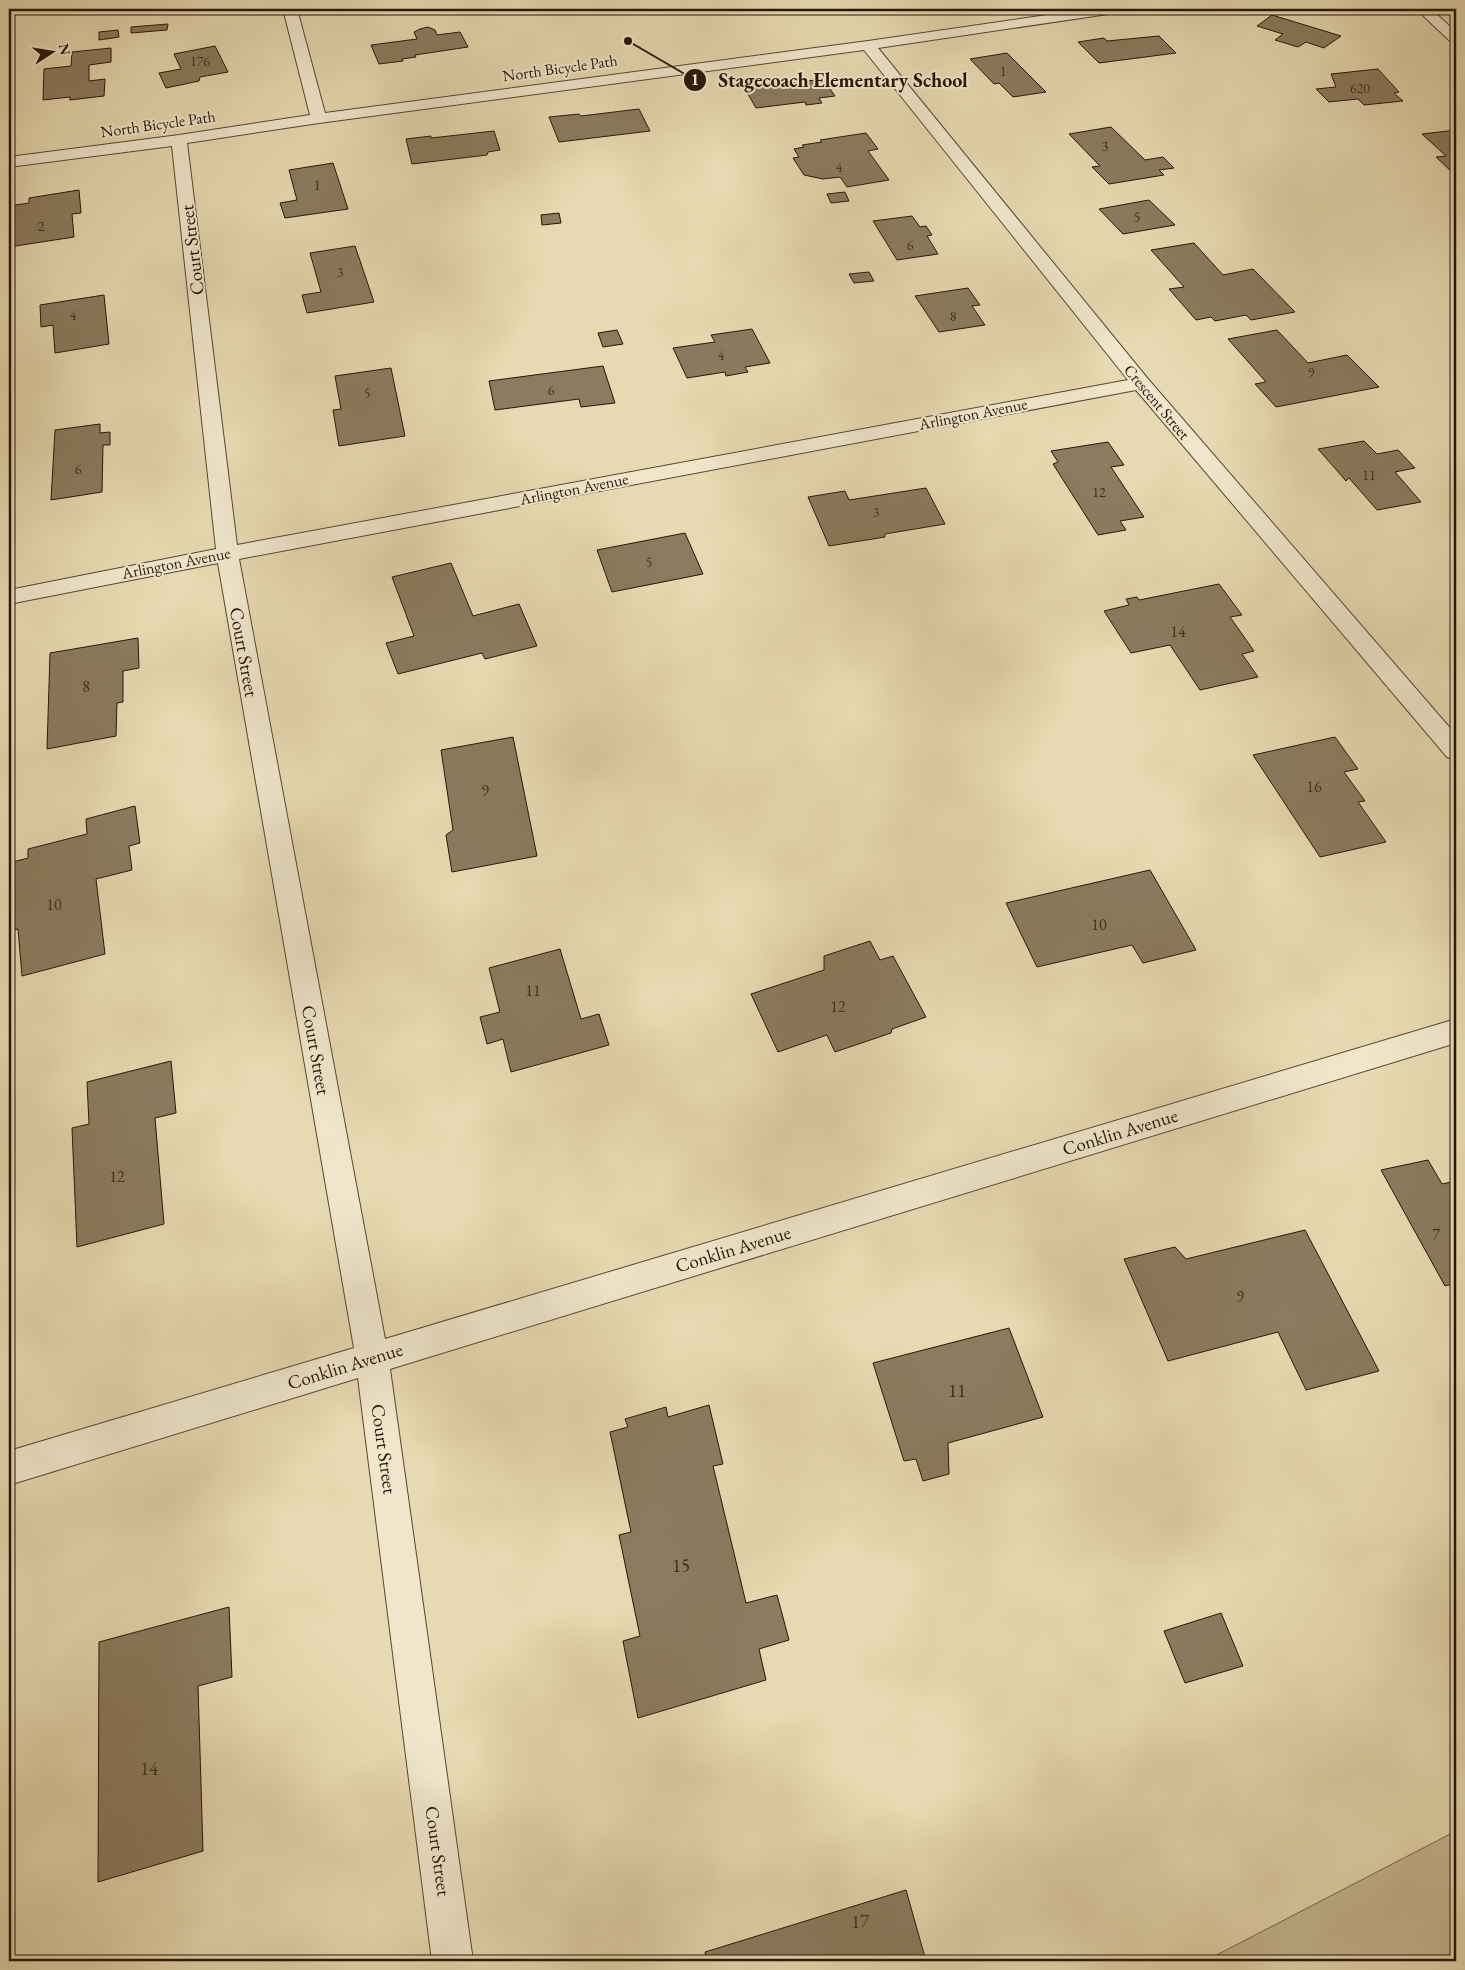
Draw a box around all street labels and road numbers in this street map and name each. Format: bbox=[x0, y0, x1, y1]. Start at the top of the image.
street label: North Bicycle Path bbox=[501, 50, 619, 86]
street label: North Bicycle Path bbox=[99, 106, 217, 142]
street label: Court Street bbox=[174, 203, 210, 297]
street label: Crescent Street bbox=[1119, 360, 1195, 444]
street label: Arlington Avenue bbox=[916, 393, 1029, 435]
street label: Arlington Avenue bbox=[517, 468, 630, 510]
street label: Arlington Avenue bbox=[119, 542, 232, 584]
street label: Court Street bbox=[224, 605, 264, 699]
street label: Court Street bbox=[296, 1003, 336, 1097]
street label: Conklin Avenue bbox=[1059, 1103, 1181, 1161]
street label: Conklin Avenue bbox=[672, 1220, 794, 1278]
street label: Conklin Avenue bbox=[284, 1337, 406, 1395]
street label: Court Street bbox=[365, 1402, 403, 1496]
street label: Court Street bbox=[419, 1804, 457, 1898]

